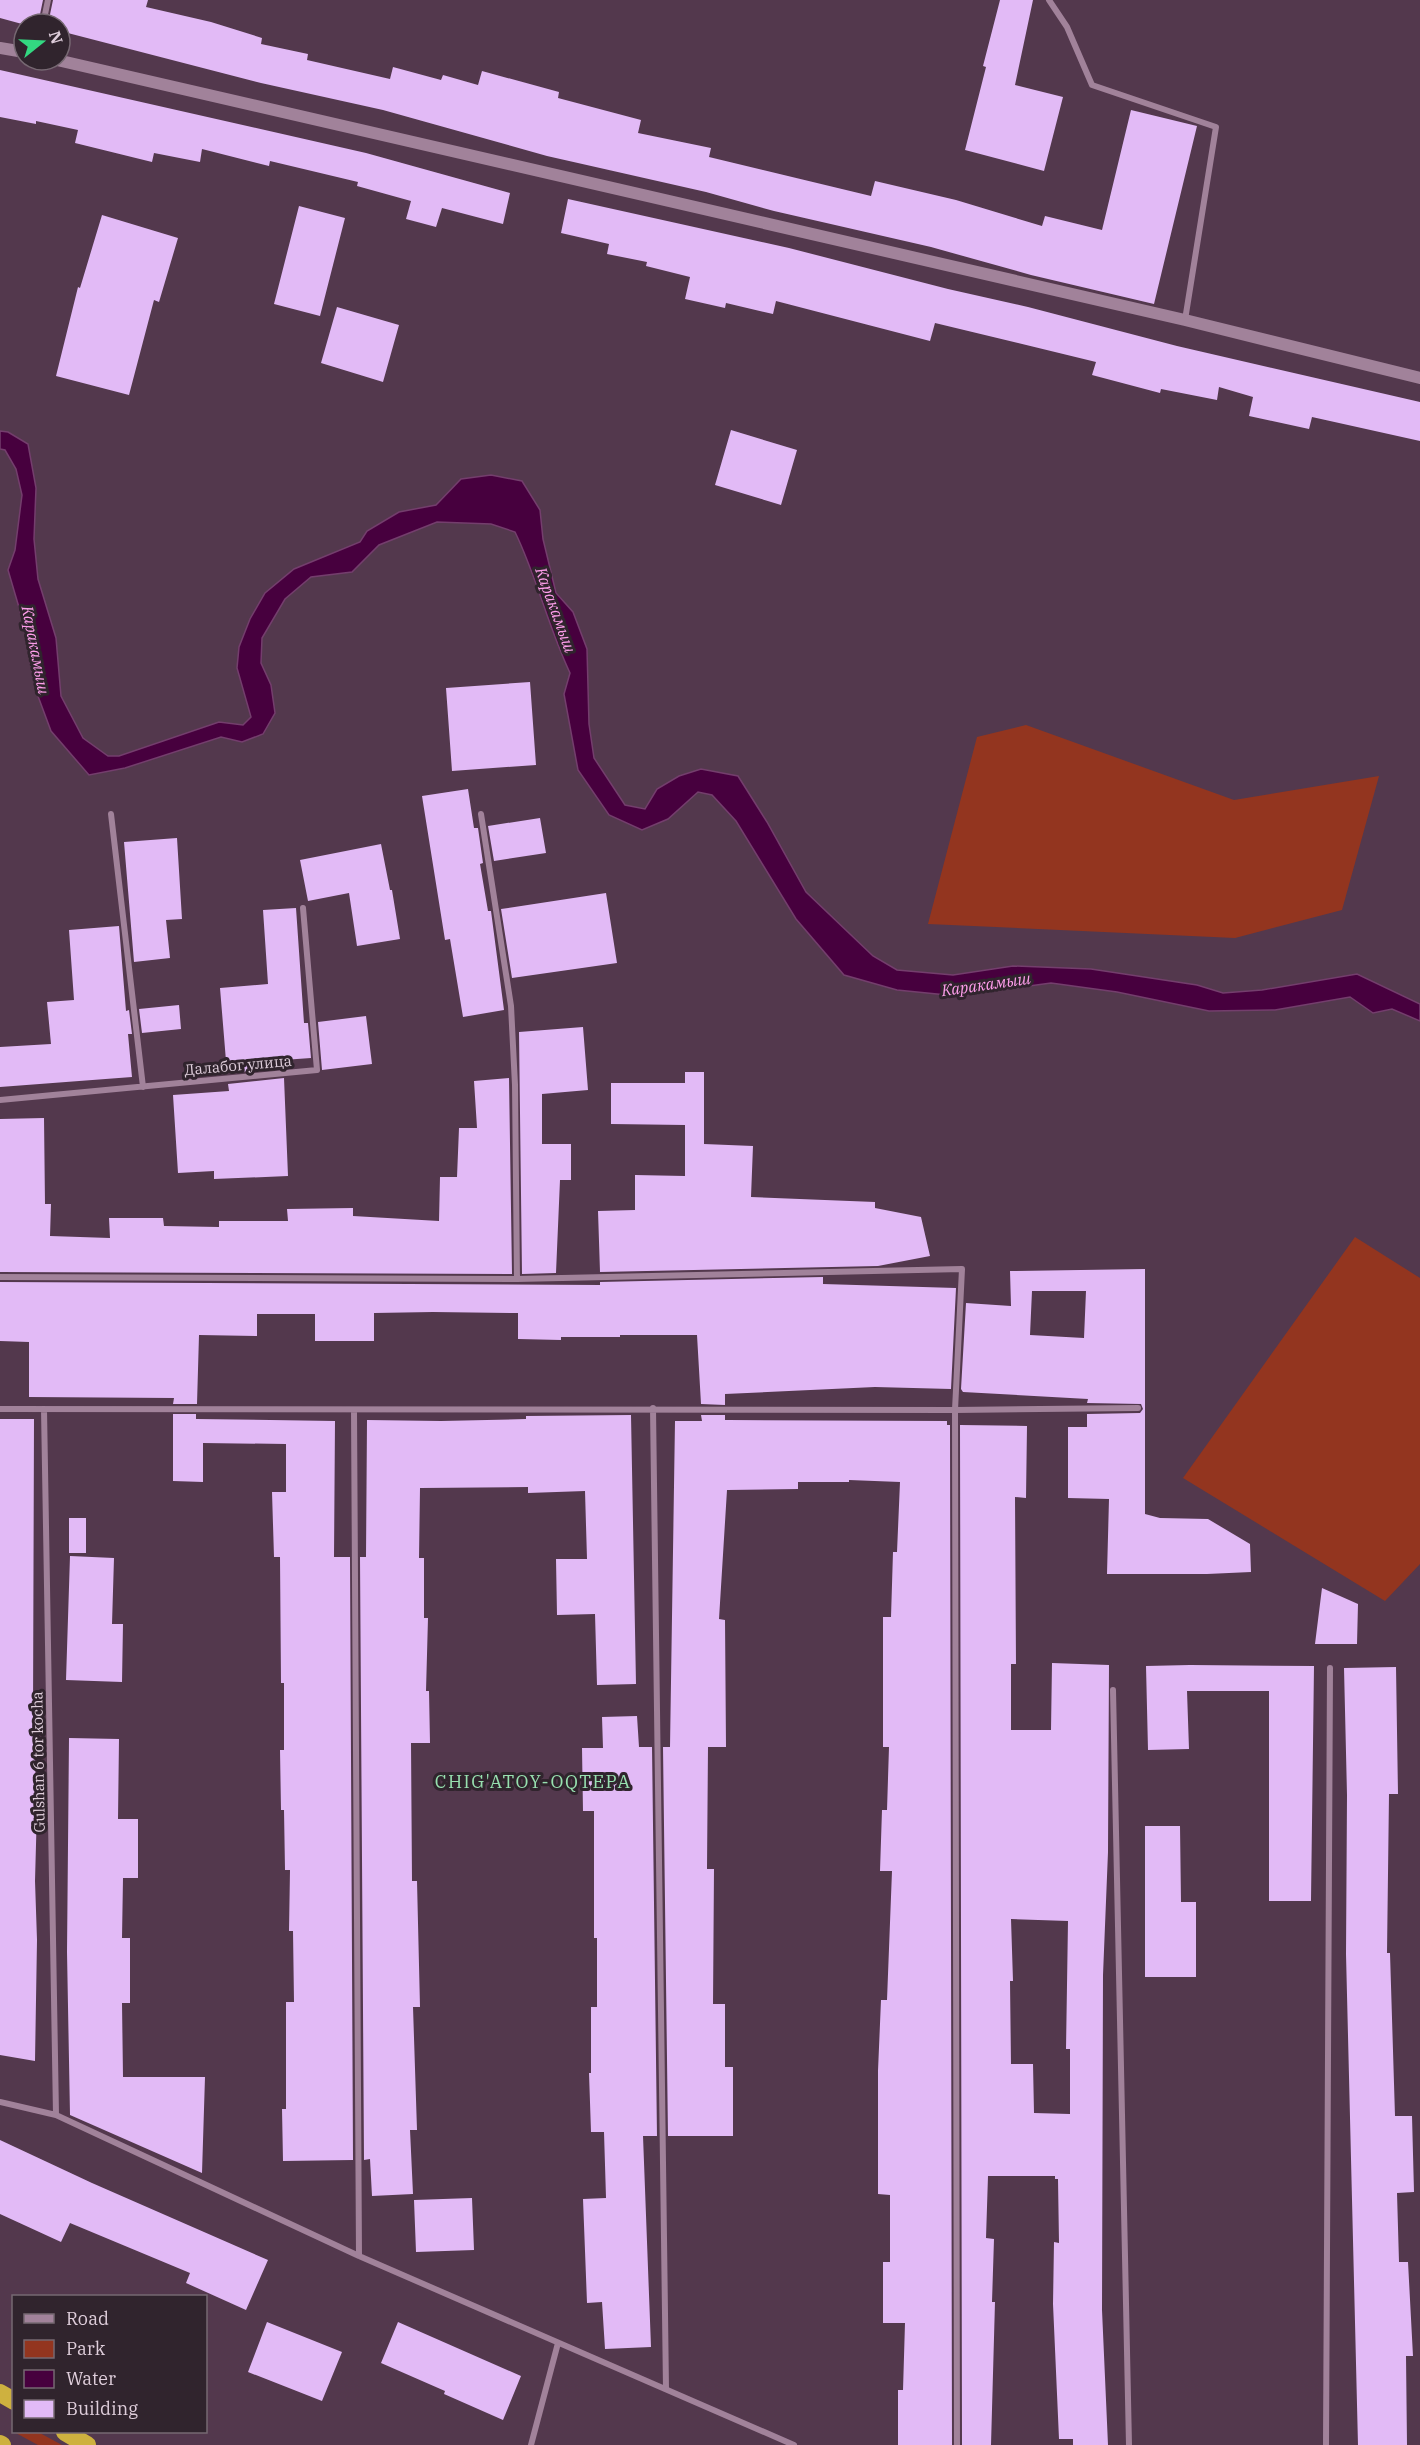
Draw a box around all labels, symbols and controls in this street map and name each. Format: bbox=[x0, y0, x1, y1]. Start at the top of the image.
north arrow bbox=[12, 12, 72, 72]
text: N bbox=[45, 28, 68, 46]
water label: Каракамыш bbox=[531, 563, 581, 656]
water label: Каракамыш bbox=[17, 603, 54, 697]
water label: Каракамыш bbox=[939, 968, 1032, 1000]
street label: Далабог улица bbox=[183, 1051, 293, 1079]
street label: Gulshan 6 tor kocha bbox=[27, 1691, 49, 1833]
district label: CHIG'ATOY-OQTEPA bbox=[435, 1770, 631, 1793]
legend bbox=[12, 2295, 207, 2433]
text: Road bbox=[66, 2307, 109, 2330]
text: Park bbox=[66, 2337, 106, 2360]
text: Water bbox=[66, 2367, 116, 2390]
text: Building bbox=[66, 2397, 138, 2420]

